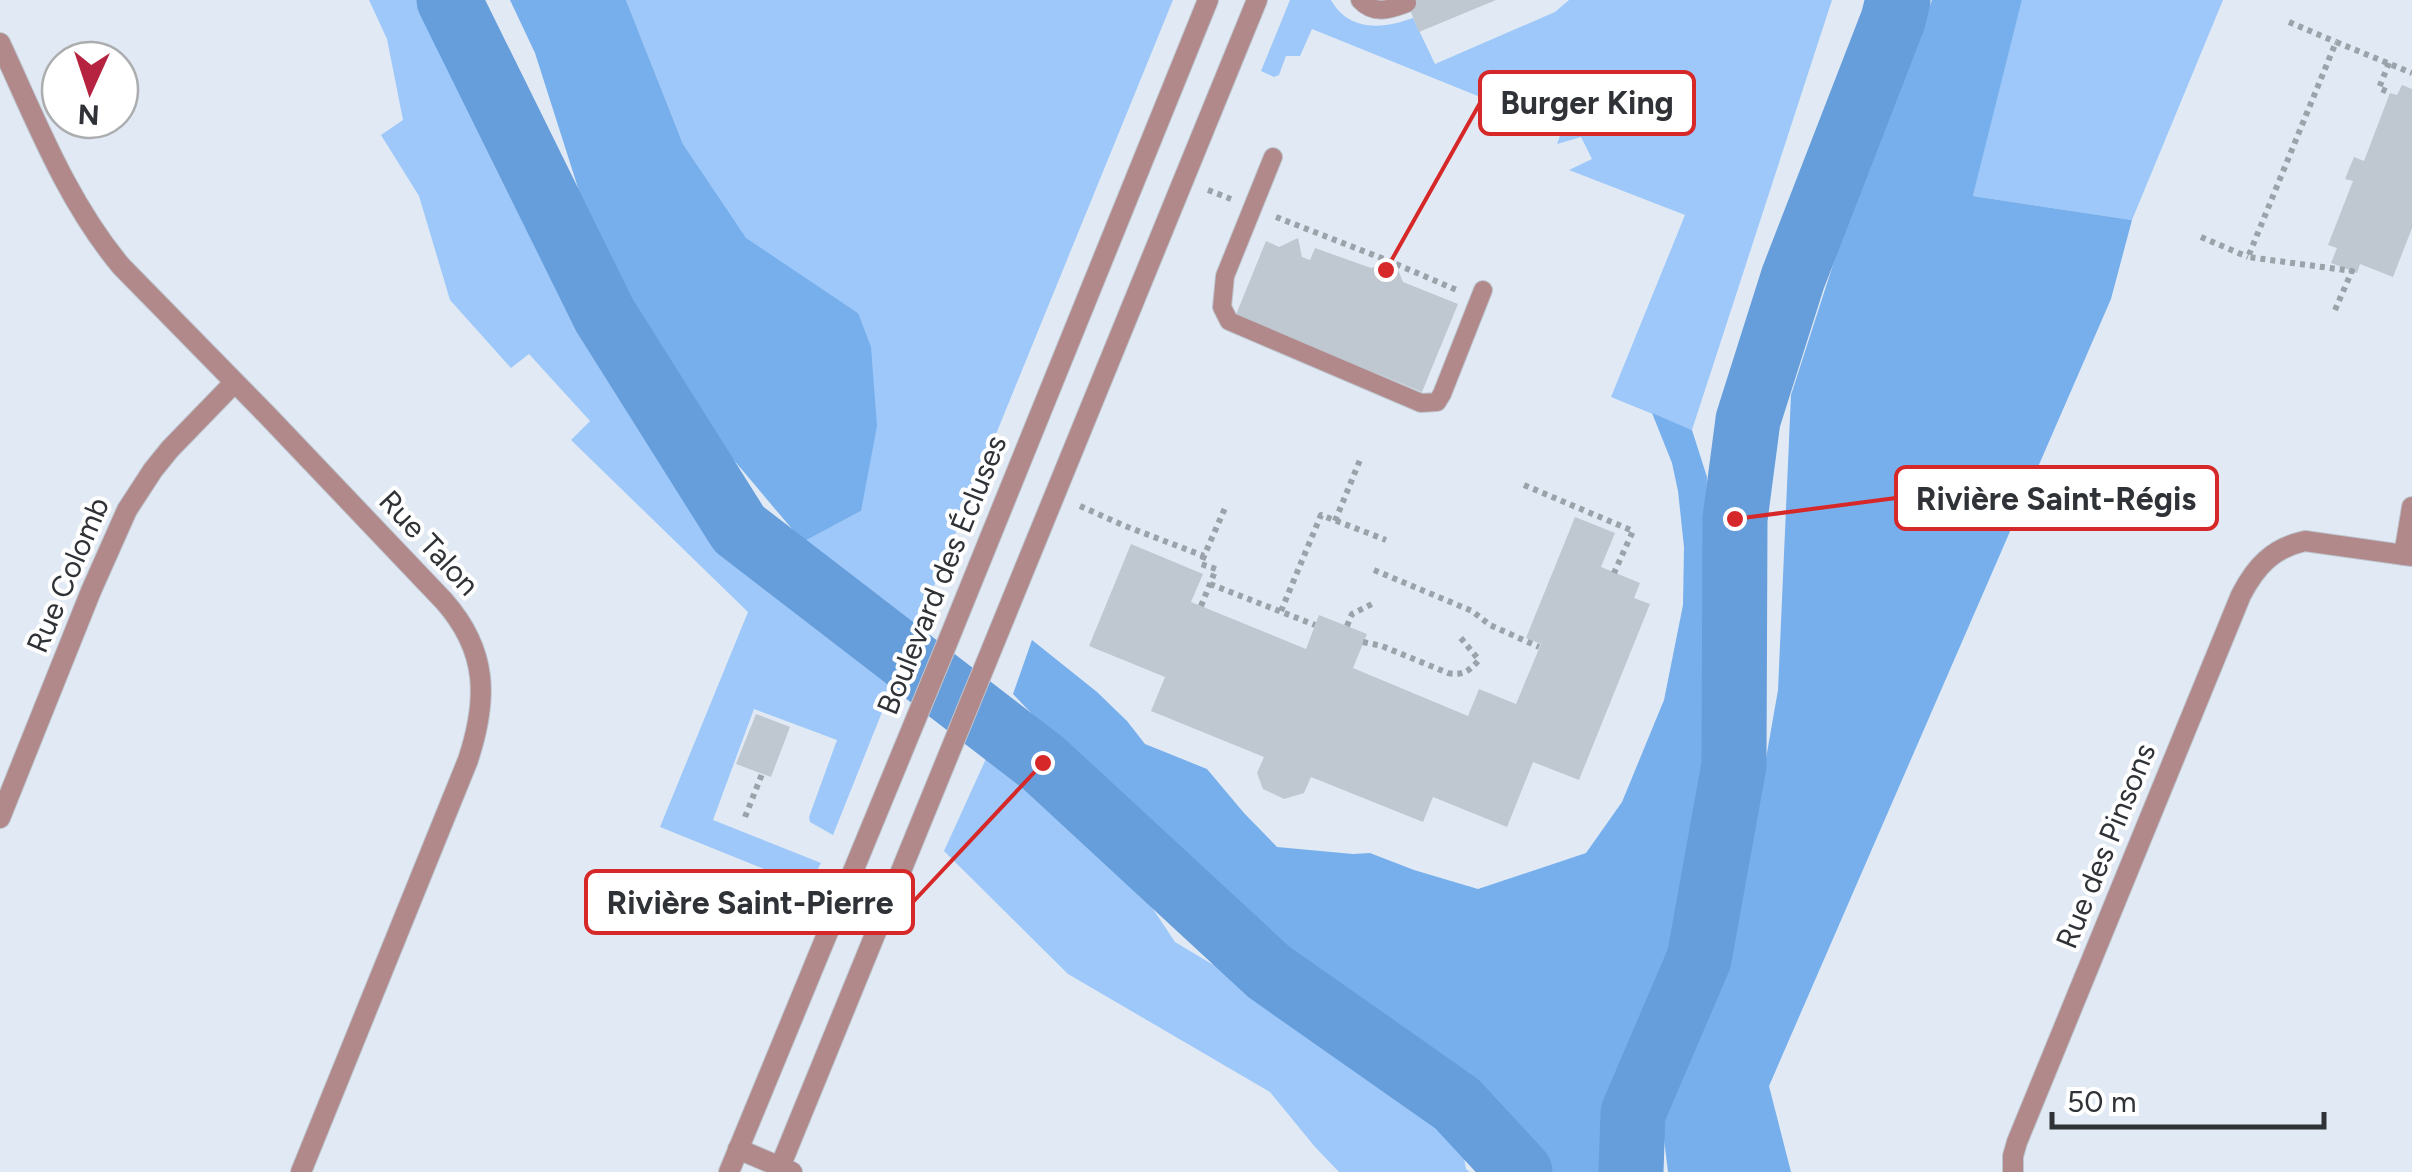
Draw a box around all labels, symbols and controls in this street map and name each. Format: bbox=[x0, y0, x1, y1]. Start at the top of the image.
north arrow bbox=[40, 40, 140, 140]
callout: Burger King bbox=[1480, 72, 1694, 134]
text: Burger King bbox=[1500, 84, 1674, 122]
text: N bbox=[77, 97, 100, 133]
street label: Boulevard des Écluses bbox=[869, 430, 1014, 720]
callout: Rivière Saint-Régis bbox=[1896, 467, 2217, 529]
text: Rivière Saint-Régis bbox=[1916, 480, 2196, 518]
street label: Rue Talon bbox=[371, 482, 487, 603]
street label: Rue Colomb bbox=[18, 491, 117, 658]
street label: Rue des Pinsons bbox=[2048, 738, 2163, 954]
callout: Rivière Saint-Pierre bbox=[586, 871, 913, 933]
text: Rivière Saint-Pierre bbox=[607, 884, 894, 922]
scale bar bbox=[2052, 1067, 2324, 1129]
text: 50 m bbox=[2067, 1083, 2136, 1120]

